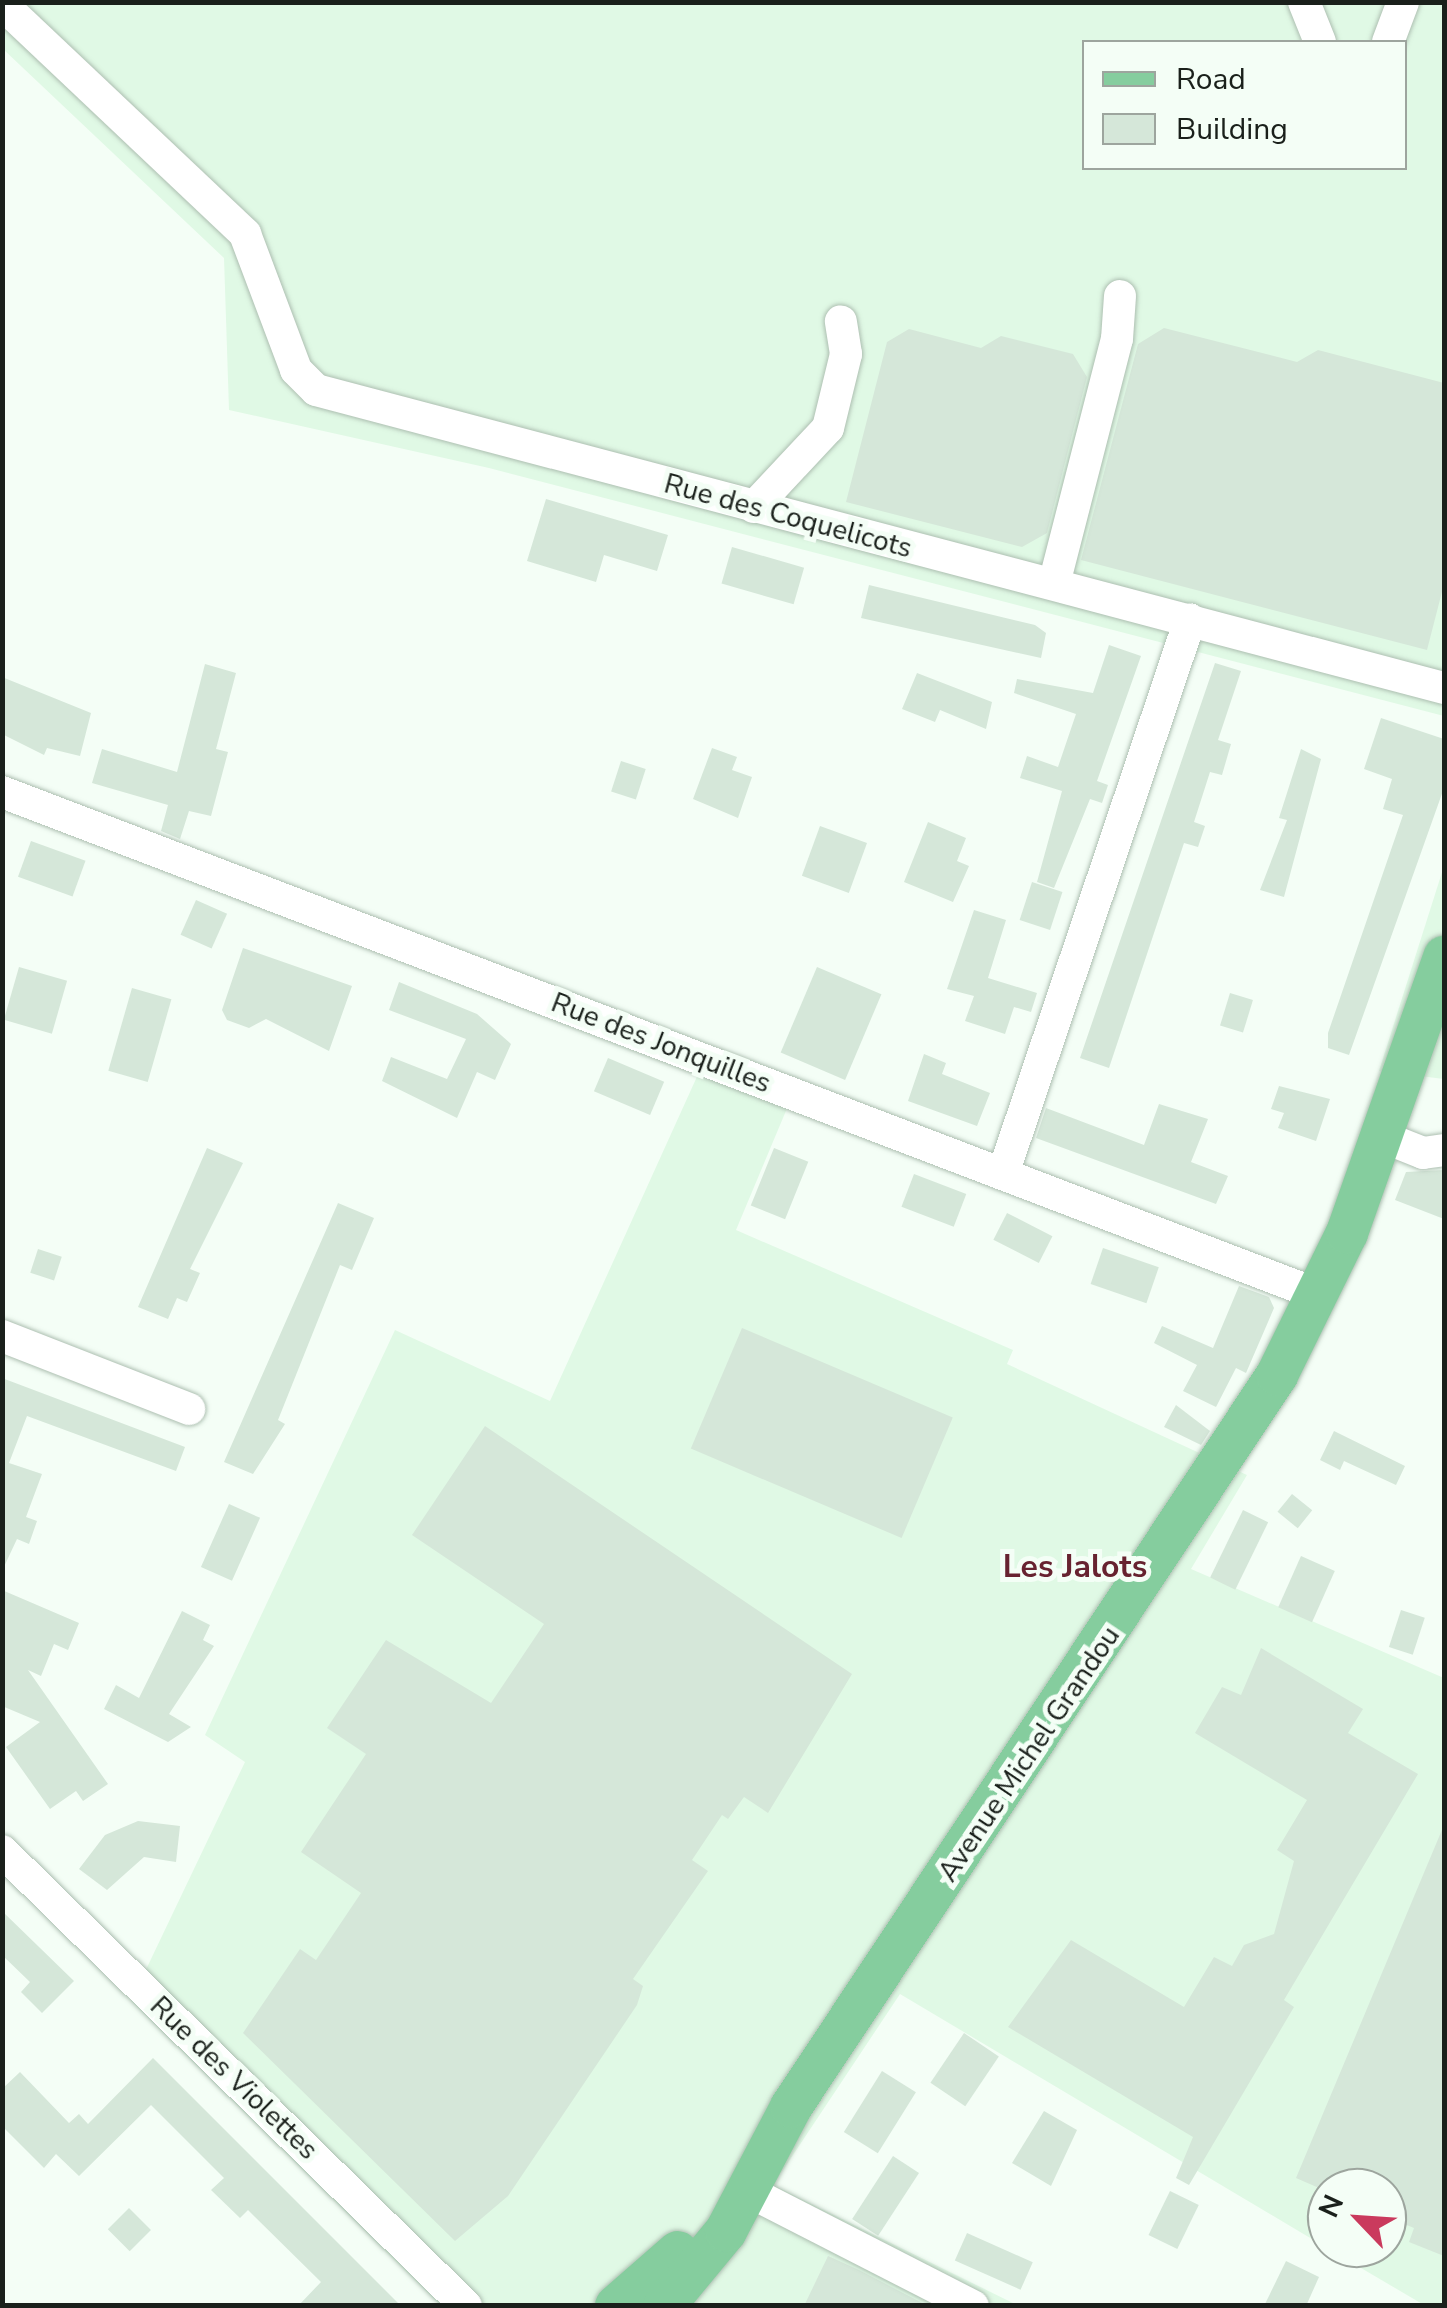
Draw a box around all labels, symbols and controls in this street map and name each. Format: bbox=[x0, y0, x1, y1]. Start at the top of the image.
legend bbox=[1082, 40, 1407, 170]
text: Road bbox=[1176, 59, 1246, 100]
text: Building bbox=[1176, 109, 1288, 150]
street label: Rue des Coquelicots bbox=[661, 467, 915, 565]
street label: Rue des Jonquilles bbox=[547, 986, 775, 1100]
district label: Les Jalots bbox=[1003, 1548, 1147, 1586]
street label: Avenue Michel Grandou bbox=[931, 1620, 1127, 1888]
street label: Rue des Violettes bbox=[143, 1989, 325, 2167]
north arrow bbox=[1307, 2168, 1407, 2268]
text: N bbox=[1310, 2189, 1353, 2224]

